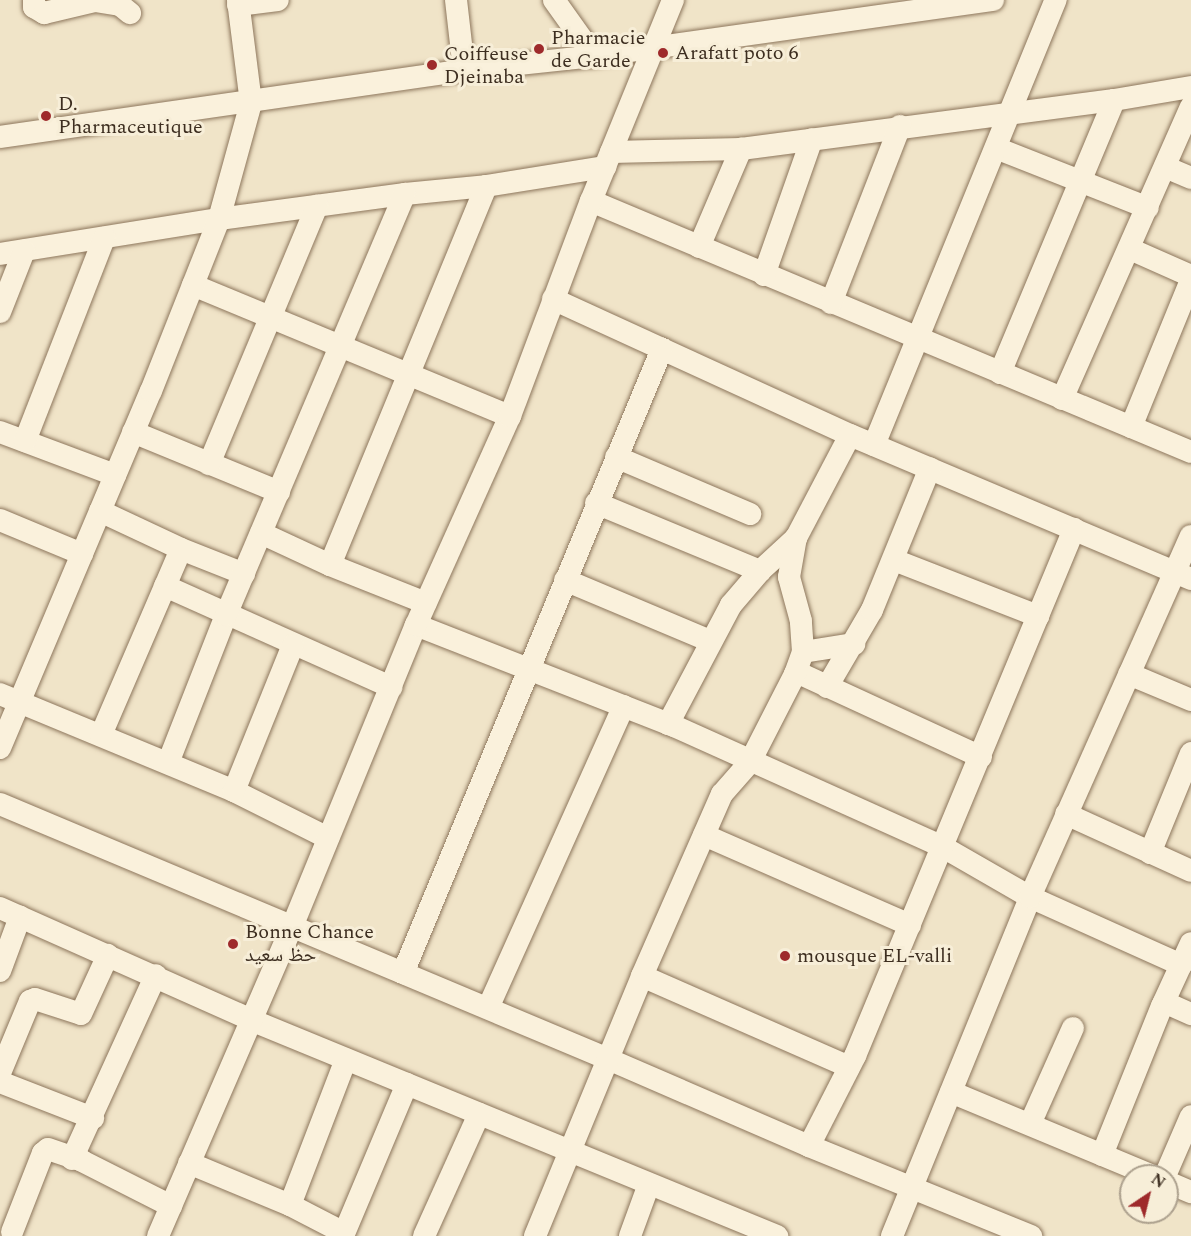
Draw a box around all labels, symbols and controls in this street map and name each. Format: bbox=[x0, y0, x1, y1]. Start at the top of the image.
place label: Pharmacie de Garde bbox=[551, 26, 645, 73]
place label: Arafatt poto 6 bbox=[675, 41, 799, 65]
place label: Coiffeuse Djeinaba bbox=[444, 42, 528, 89]
marker: Pharmacie de Garde bbox=[532, 42, 546, 56]
marker: Arafatt poto 6 bbox=[656, 46, 670, 60]
marker: Coiffeuse Djeinaba bbox=[425, 58, 439, 72]
place label: D. Pharmaceutique bbox=[58, 92, 203, 139]
marker: D. Pharmaceutique bbox=[39, 109, 53, 123]
place label: Bonne Chance حظ سعيد bbox=[245, 921, 374, 968]
marker: Bonne Chance حظ سعيد bbox=[226, 937, 240, 951]
place label: mousque EL-valli bbox=[797, 944, 952, 968]
marker: mousque EL-valli bbox=[778, 949, 792, 963]
north arrow bbox=[1119, 1164, 1179, 1224]
text: N bbox=[1146, 1167, 1170, 1194]

